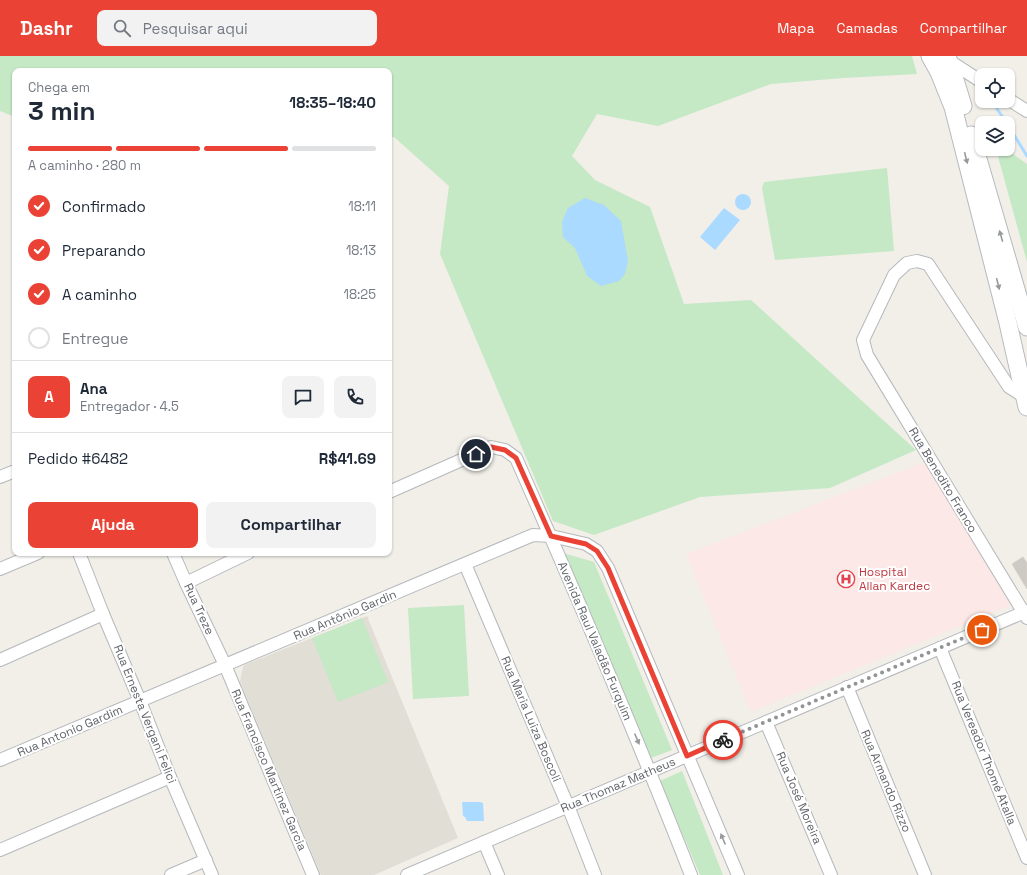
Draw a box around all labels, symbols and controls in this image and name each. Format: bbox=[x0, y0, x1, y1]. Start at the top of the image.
search box bbox=[97, 10, 377, 46]
text: Dashr bbox=[20, 16, 73, 41]
icon: search bbox=[111, 17, 133, 39]
text: Pesquisar aqui bbox=[143, 19, 248, 38]
text: Mapa bbox=[777, 19, 814, 37]
text: Camadas bbox=[836, 19, 898, 37]
text: Compartilhar bbox=[920, 19, 1007, 37]
map controls bbox=[975, 68, 1015, 156]
button: locate bbox=[975, 68, 1015, 108]
text: Chega em bbox=[28, 79, 90, 96]
text: 18:35–18:40 bbox=[289, 93, 376, 112]
text: 3 min bbox=[28, 94, 96, 128]
button: layers bbox=[975, 116, 1015, 156]
one-way arrow bbox=[963, 152, 969, 164]
text: A caminho · 280 m bbox=[28, 157, 141, 174]
icon: check bbox=[28, 195, 50, 217]
text: Confirmado bbox=[62, 197, 146, 216]
text: 18:11 bbox=[348, 198, 376, 215]
one-way arrow bbox=[998, 229, 1004, 241]
icon: check bbox=[28, 239, 50, 261]
text: Preparando bbox=[62, 241, 146, 260]
text: 18:13 bbox=[346, 242, 376, 259]
one-way arrow bbox=[996, 278, 1002, 290]
icon: check bbox=[28, 283, 50, 305]
text: A caminho bbox=[62, 285, 137, 304]
text: 18:25 bbox=[344, 286, 376, 303]
text: Entregue bbox=[62, 329, 128, 348]
button: chat bbox=[282, 376, 324, 418]
button: phone bbox=[334, 376, 376, 418]
text: Ana bbox=[80, 379, 107, 398]
text: A bbox=[44, 387, 54, 406]
text: Entregador · 4.5 bbox=[80, 398, 179, 415]
street label: Rua Benedito Franco bbox=[905, 424, 981, 536]
pin bbox=[459, 437, 493, 471]
icon: home bbox=[465, 443, 487, 465]
text: Pedido #6482 bbox=[28, 449, 128, 468]
text: R$41.69 bbox=[319, 449, 376, 468]
button: Ajuda bbox=[28, 502, 198, 548]
button: Compartilhar bbox=[206, 502, 376, 548]
street label: Avenida Raul Valadão Furquim bbox=[554, 559, 636, 723]
place label: Hospital Allan Kardec bbox=[859, 564, 930, 594]
hospital icon: Hospital Allan Kardec bbox=[836, 569, 856, 589]
street label: Rua Treze bbox=[180, 581, 218, 637]
street label: Rua Antônio Gardin bbox=[291, 586, 399, 644]
pin bbox=[965, 613, 999, 647]
icon: bag bbox=[971, 619, 993, 641]
street label: Rua Ernesta Vergani Felici bbox=[110, 642, 180, 786]
street label: Rua Maria Luiza Boscoli bbox=[497, 654, 565, 784]
street label: Rua Vereador Thomé Atalla bbox=[948, 679, 1020, 828]
street label: Rua Francisco Martinez Garcia bbox=[228, 687, 310, 853]
street label: Rua Antonio Gardim bbox=[15, 702, 125, 760]
courier bbox=[703, 720, 743, 760]
street label: Rua Armando Rizzo bbox=[857, 727, 915, 835]
icon: bike bbox=[712, 729, 734, 751]
one-way arrow bbox=[634, 734, 640, 746]
street label: Rua José Moreira bbox=[772, 749, 826, 847]
street label: Rua Thomaz Matheus bbox=[558, 754, 678, 816]
one-way arrow bbox=[719, 833, 725, 845]

